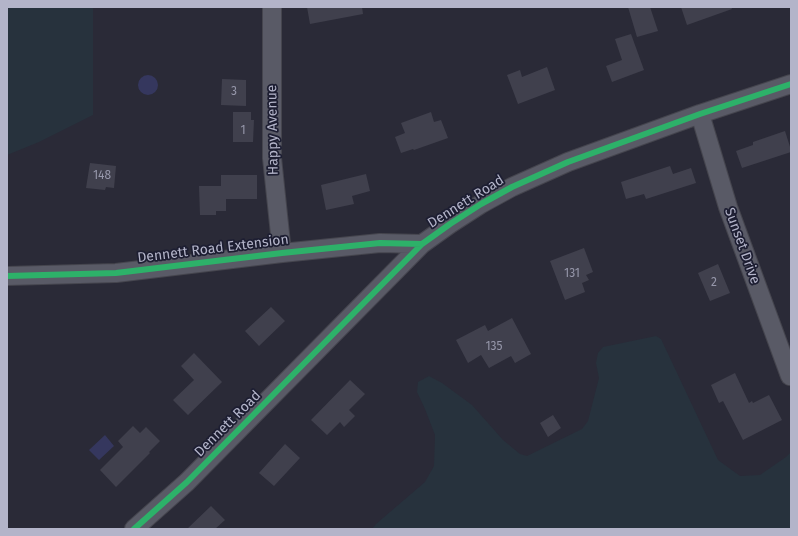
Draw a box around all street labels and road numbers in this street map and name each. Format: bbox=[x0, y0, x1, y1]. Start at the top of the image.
street label: Happy Avenue bbox=[264, 84, 282, 176]
street label: Dennett Road bbox=[425, 172, 507, 232]
street label: Sunset Drive bbox=[720, 206, 764, 286]
street label: Dennett Road Extension bbox=[136, 231, 290, 267]
street label: Dennett Road bbox=[191, 387, 265, 461]

